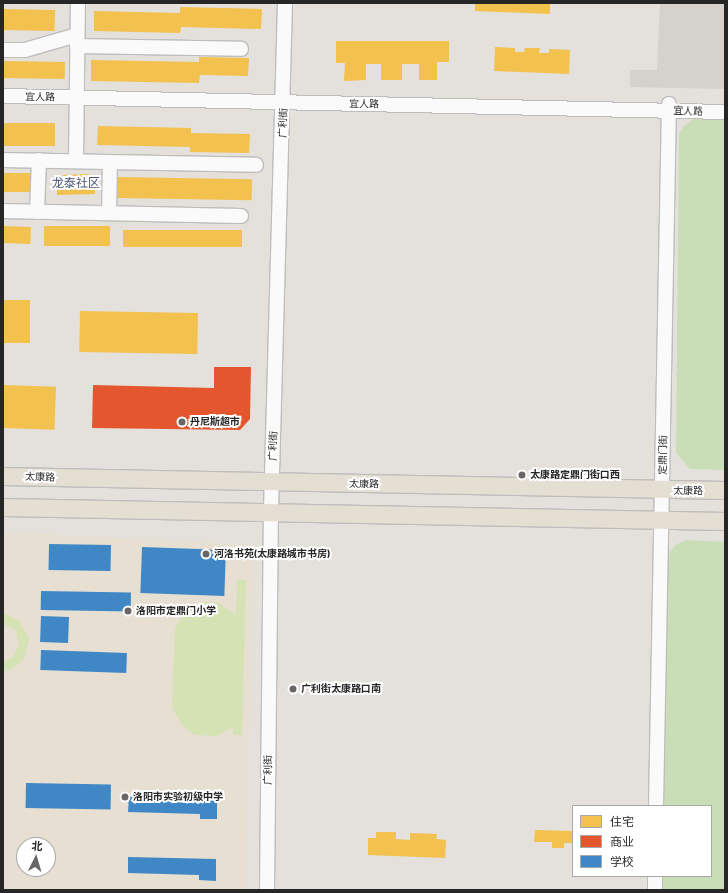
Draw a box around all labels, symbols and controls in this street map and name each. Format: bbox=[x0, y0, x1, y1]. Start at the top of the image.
street label: 宜人路 bbox=[25, 91, 55, 103]
street label: 宜人路 bbox=[349, 98, 379, 110]
street label: 宜人路 bbox=[673, 104, 703, 118]
street label: 广利街 bbox=[276, 108, 290, 138]
district label: 龙泰社区 bbox=[52, 176, 100, 190]
place label: 丹尼斯超市 bbox=[190, 416, 240, 428]
marker: 丹尼斯超市 bbox=[177, 417, 187, 427]
street label: 广利街 bbox=[266, 431, 280, 461]
street label: 定鼎门街 bbox=[657, 435, 669, 475]
place label: 太康路定鼎门街口西 bbox=[530, 469, 620, 481]
street label: 太康路 bbox=[25, 470, 55, 484]
marker: 太康路定鼎门街口西 bbox=[517, 470, 527, 480]
street label: 太康路 bbox=[349, 478, 379, 490]
street label: 太康路 bbox=[673, 485, 703, 497]
place label: 河洛书苑(太康路城市书房) bbox=[214, 548, 330, 560]
marker: 河洛书苑(太康路城市书房) bbox=[201, 549, 211, 559]
place label: 洛阳市定鼎门小学 bbox=[136, 605, 216, 617]
marker: 洛阳市定鼎门小学 bbox=[123, 606, 133, 616]
place label: 广利街太康路口南 bbox=[301, 683, 381, 695]
marker: 广利街太康路口南 bbox=[288, 684, 298, 694]
street label: 广利街 bbox=[262, 755, 274, 785]
place label: 洛阳市实验初级中学 bbox=[133, 791, 223, 803]
marker: 洛阳市实验初级中学 bbox=[120, 792, 130, 802]
legend bbox=[572, 805, 712, 877]
text: 住宅 bbox=[610, 812, 634, 831]
text: 商业 bbox=[610, 832, 634, 851]
north arrow bbox=[16, 837, 56, 877]
text: 北 bbox=[31, 838, 43, 854]
text: 学校 bbox=[610, 852, 634, 871]

